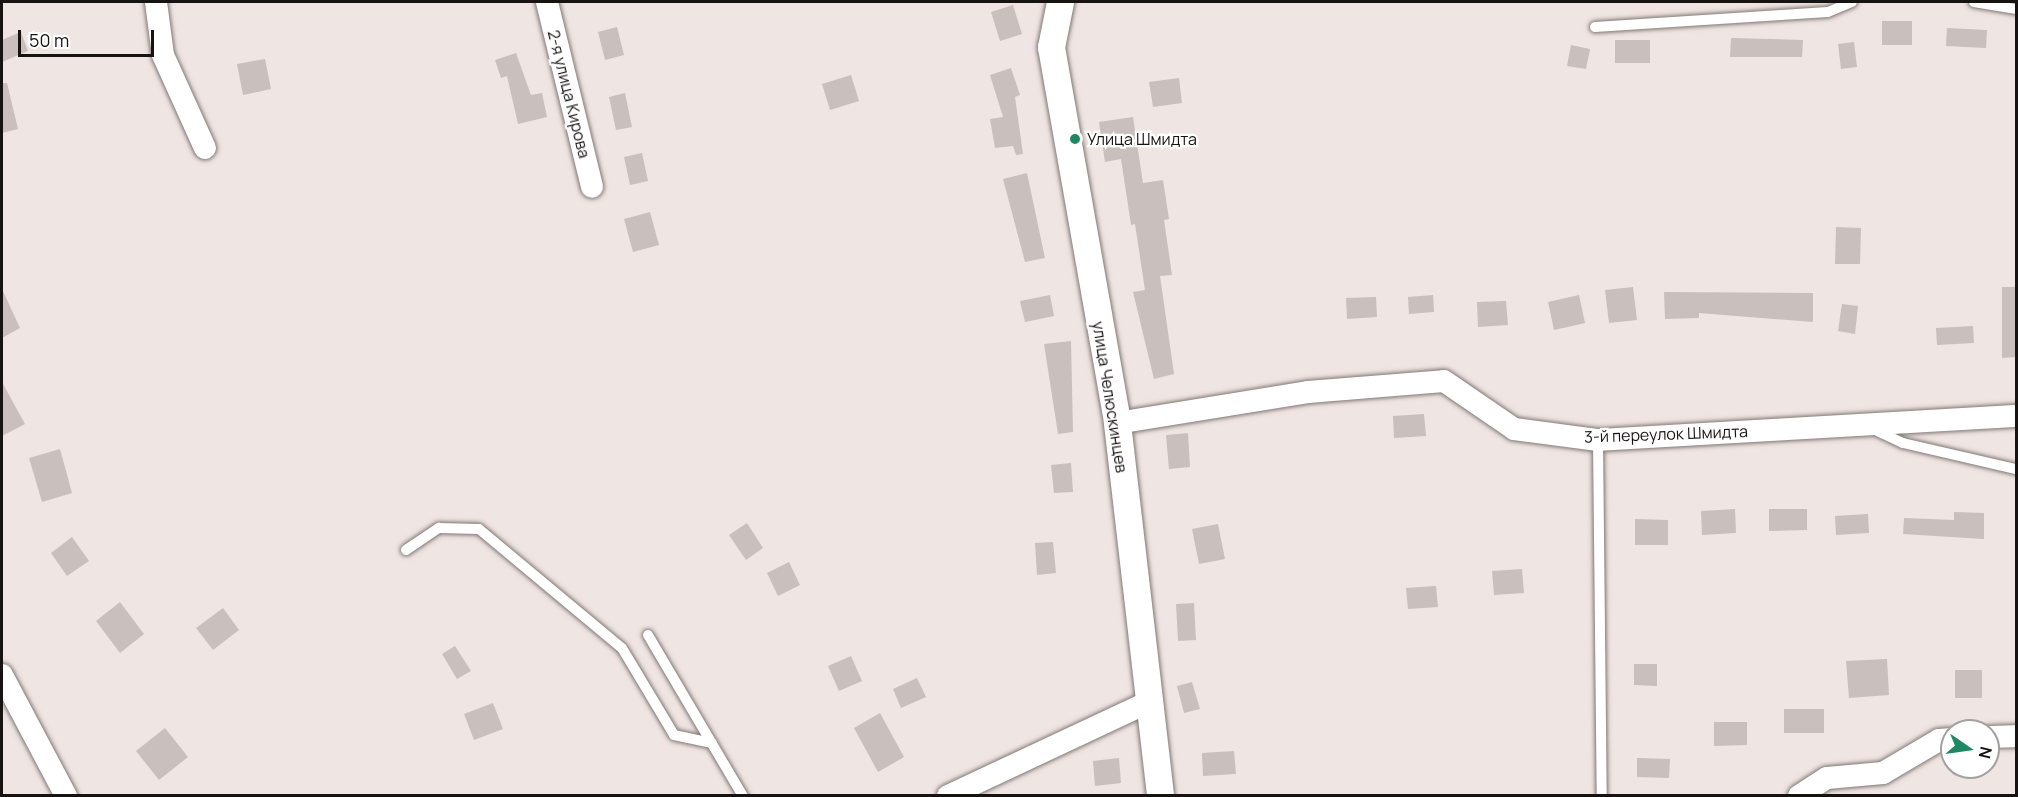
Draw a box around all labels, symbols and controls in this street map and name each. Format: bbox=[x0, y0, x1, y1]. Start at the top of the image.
scale bar bbox=[21, 18, 158, 56]
text: 50 m bbox=[29, 28, 69, 52]
street label: 2-я улица Кирова bbox=[544, 28, 594, 160]
place label: Улица Шмидта bbox=[1087, 129, 1197, 149]
marker: Улица Шмидта bbox=[1068, 132, 1082, 146]
street label: улица Челюскинцев bbox=[1089, 320, 1131, 474]
street label: 3-й переулок Шмидта bbox=[1584, 422, 1748, 446]
north arrow bbox=[1940, 719, 2000, 779]
text: N bbox=[1974, 745, 1998, 761]

